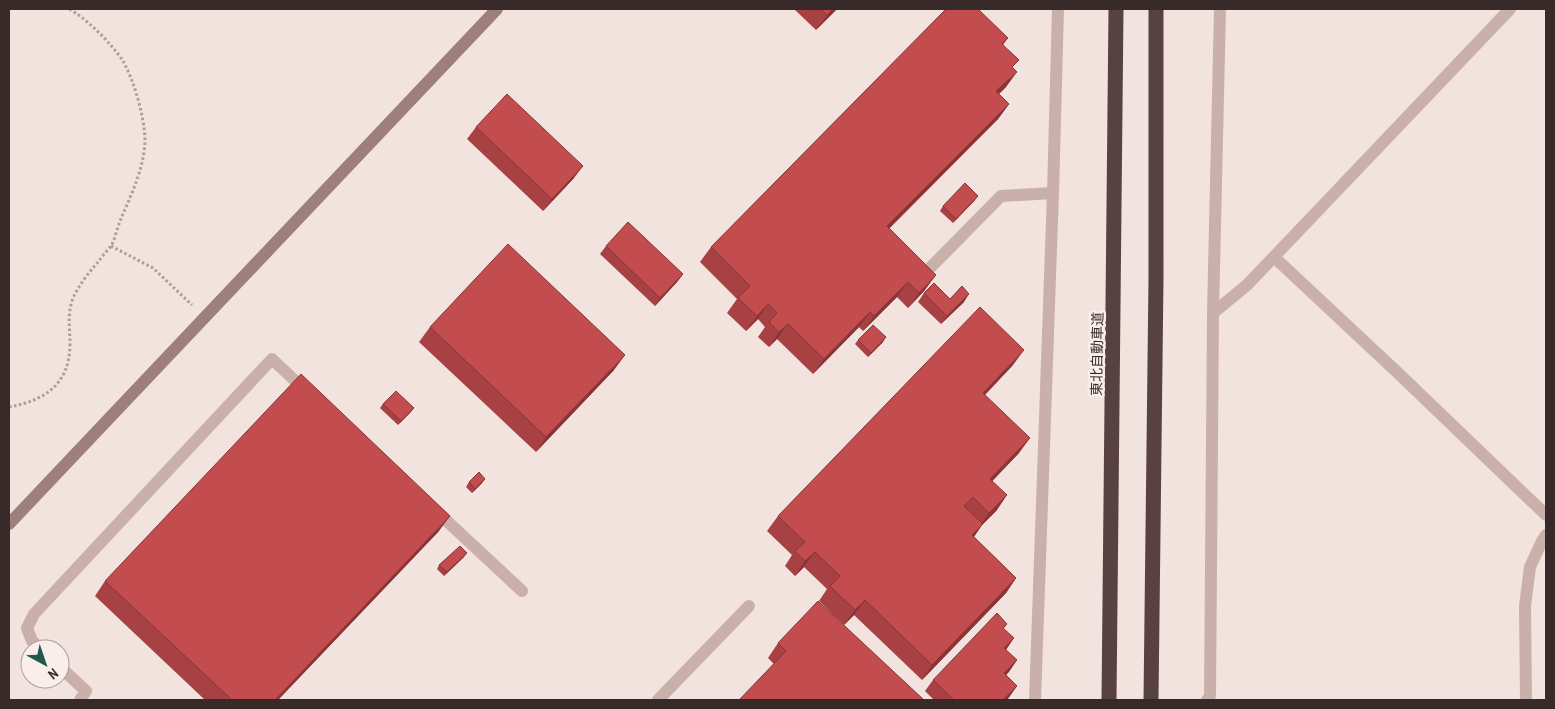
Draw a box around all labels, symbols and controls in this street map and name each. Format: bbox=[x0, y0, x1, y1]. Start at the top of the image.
street label: 東北自動車道 bbox=[1087, 312, 1107, 396]
north arrow bbox=[20, 639, 70, 689]
text: N bbox=[44, 664, 62, 684]

